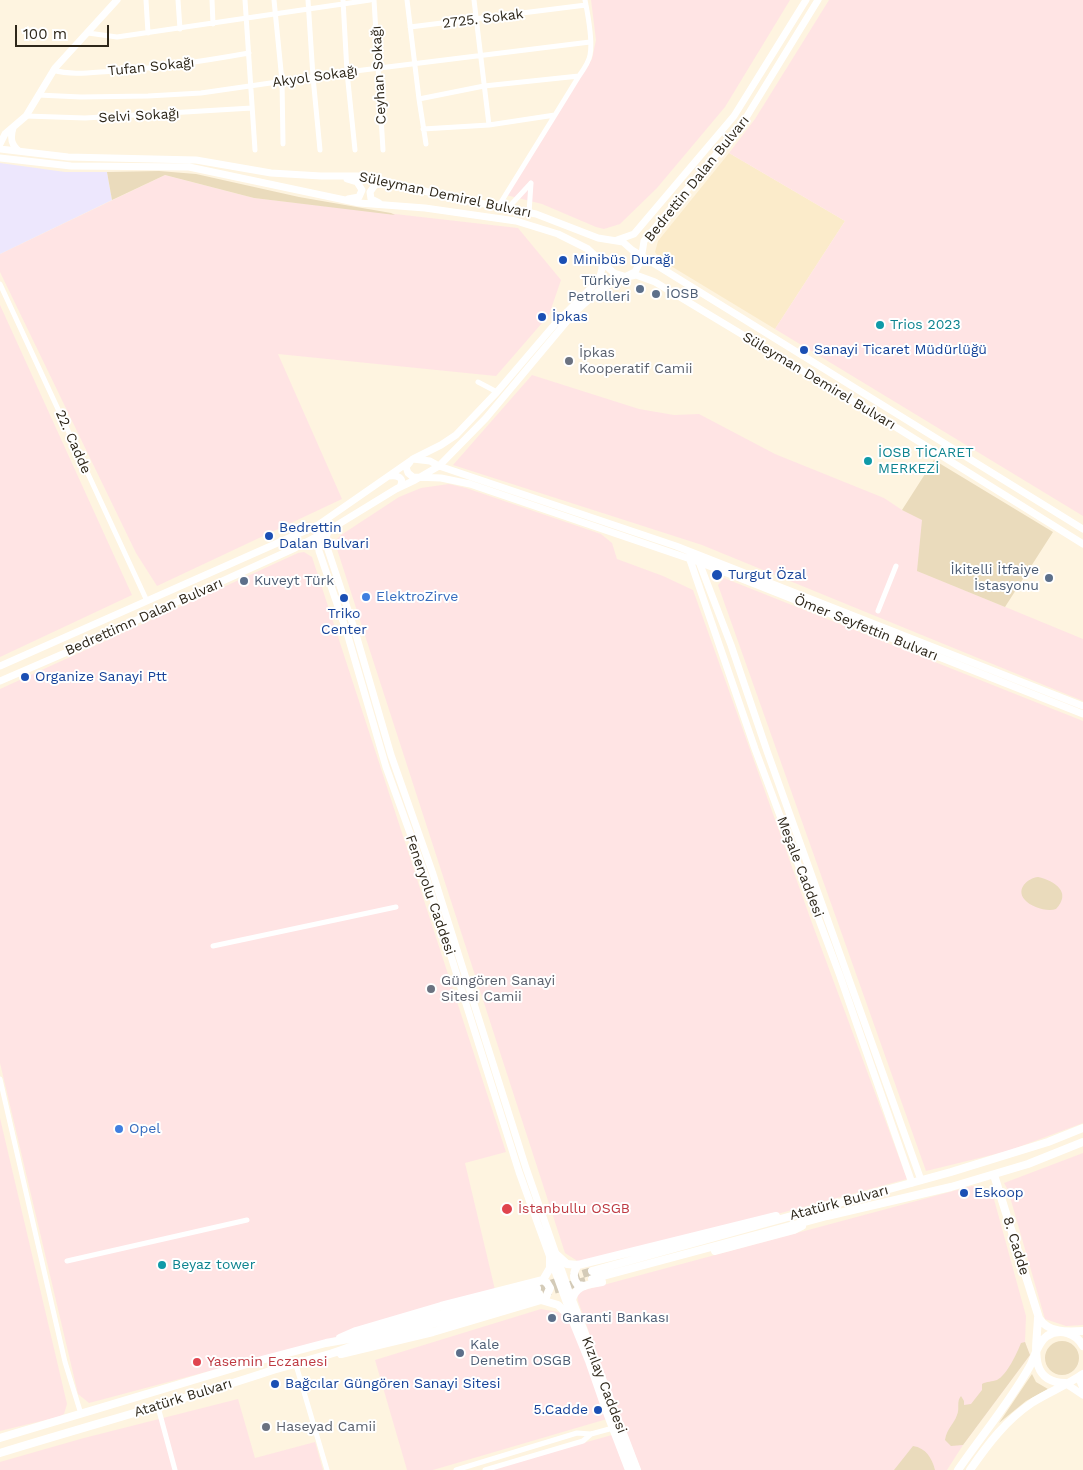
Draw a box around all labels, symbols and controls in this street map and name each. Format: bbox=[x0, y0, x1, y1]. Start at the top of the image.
street label: 2725. Sokak bbox=[441, 6, 525, 32]
scale bar bbox=[18, 15, 111, 47]
text: 100 m bbox=[23, 25, 67, 43]
street label: Ceyhan Sokağı bbox=[368, 25, 390, 125]
street label: Tufan Sokağı bbox=[107, 54, 195, 80]
street label: Akyol Sokağı bbox=[271, 63, 359, 91]
street label: Selvi Sokağı bbox=[98, 105, 180, 127]
street label: Bedrettin Dalan Bulvarı bbox=[641, 113, 753, 245]
street label: Süleyman Demirel Bulvarı bbox=[357, 169, 533, 221]
place label: Minibüs Durağı bbox=[573, 252, 674, 268]
marker: Minibüs Durağı bbox=[557, 254, 569, 266]
place label: Türkiye Petrolleri bbox=[568, 273, 630, 306]
marker: Türkiye Petrolleri bbox=[634, 283, 646, 295]
place label: İOSB bbox=[666, 286, 699, 302]
marker: İOSB bbox=[650, 288, 662, 300]
place label: İpkas bbox=[552, 309, 588, 325]
marker: İpkas bbox=[536, 311, 548, 323]
place label: Trios 2023 bbox=[890, 317, 961, 333]
marker: Trios 2023 bbox=[874, 319, 886, 331]
street label: Süleyman Demirel Bulvarı bbox=[739, 329, 899, 433]
place label: Sanayi Ticaret Müdürlüğü bbox=[814, 342, 987, 358]
marker: Sanayi Ticaret Müdürlüğü bbox=[798, 344, 810, 356]
place label: İpkas Kooperatif Camii bbox=[579, 345, 693, 378]
marker: İpkas Kooperatif Camii bbox=[563, 355, 575, 367]
street label: 22. Cadde bbox=[52, 408, 94, 476]
place label: İOSB TİCARET MERKEZİ bbox=[878, 445, 974, 478]
marker: İOSB TİCARET MERKEZİ bbox=[862, 455, 874, 467]
place label: Bedrettin Dalan Bulvari bbox=[279, 520, 369, 552]
marker: Bedrettin Dalan Bulvari bbox=[263, 530, 275, 542]
place label: İkitelli İtfaiye İstasyonu bbox=[950, 562, 1039, 594]
place label: Turgut Özal bbox=[728, 567, 806, 583]
marker: Turgut Özal bbox=[710, 568, 724, 582]
marker: İkitelli İtfaiye İstasyonu bbox=[1043, 572, 1055, 584]
place label: Kuveyt Türk bbox=[254, 573, 334, 589]
street label: Bedrettimn Dalan Bulvarı bbox=[63, 575, 225, 659]
marker: Kuveyt Türk bbox=[238, 575, 250, 587]
place label: ElektroZirve bbox=[376, 589, 458, 605]
marker: ElektroZirve bbox=[360, 591, 372, 603]
street label: Ömer Seyfettin Bulvarı bbox=[792, 591, 940, 665]
marker: Triko Center bbox=[338, 592, 350, 604]
place label: Triko Center bbox=[321, 606, 367, 638]
place label: Organize Sanayi Ptt bbox=[35, 669, 167, 685]
marker: Organize Sanayi Ptt bbox=[19, 671, 31, 683]
street label: Meşale Caddesi bbox=[773, 814, 827, 920]
street label: Feneryolu Caddesi bbox=[402, 833, 458, 957]
place label: Güngören Sanayi Sitesi Camii bbox=[441, 973, 555, 1006]
marker: Güngören Sanayi Sitesi Camii bbox=[425, 983, 437, 995]
place label: Opel bbox=[129, 1121, 161, 1137]
marker: Opel bbox=[113, 1123, 125, 1135]
street label: Atatürk Bulvarı bbox=[788, 1182, 890, 1224]
place label: Eskoop bbox=[974, 1185, 1024, 1201]
marker: Eskoop bbox=[958, 1187, 970, 1199]
place label: İstanbullu OSGB bbox=[518, 1201, 630, 1217]
marker: İstanbullu OSGB bbox=[500, 1202, 514, 1216]
street label: 8. Cadde bbox=[999, 1215, 1033, 1277]
place label: Beyaz tower bbox=[172, 1257, 255, 1273]
marker: Beyaz tower bbox=[156, 1259, 168, 1271]
place label: Garanti Bankası bbox=[562, 1310, 669, 1326]
marker: Garanti Bankası bbox=[546, 1312, 558, 1324]
street label: Kızılay Caddesi bbox=[578, 1334, 630, 1436]
place label: Kale Denetim OSGB bbox=[470, 1337, 571, 1370]
marker: Kale Denetim OSGB bbox=[454, 1347, 466, 1359]
place label: Yasemin Eczanesi bbox=[207, 1354, 327, 1370]
marker: Yasemin Eczanesi bbox=[191, 1356, 203, 1368]
street label: Atatürk Bulvarı bbox=[132, 1375, 234, 1421]
place label: Bağcılar Güngören Sanayi Sitesi bbox=[285, 1376, 500, 1392]
marker: Bağcılar Güngören Sanayi Sitesi bbox=[269, 1378, 281, 1390]
place label: 5.Cadde bbox=[533, 1402, 588, 1418]
marker: 5.Cadde bbox=[592, 1404, 604, 1416]
place label: Haseyad Camii bbox=[276, 1419, 376, 1435]
marker: Haseyad Camii bbox=[260, 1421, 272, 1433]

